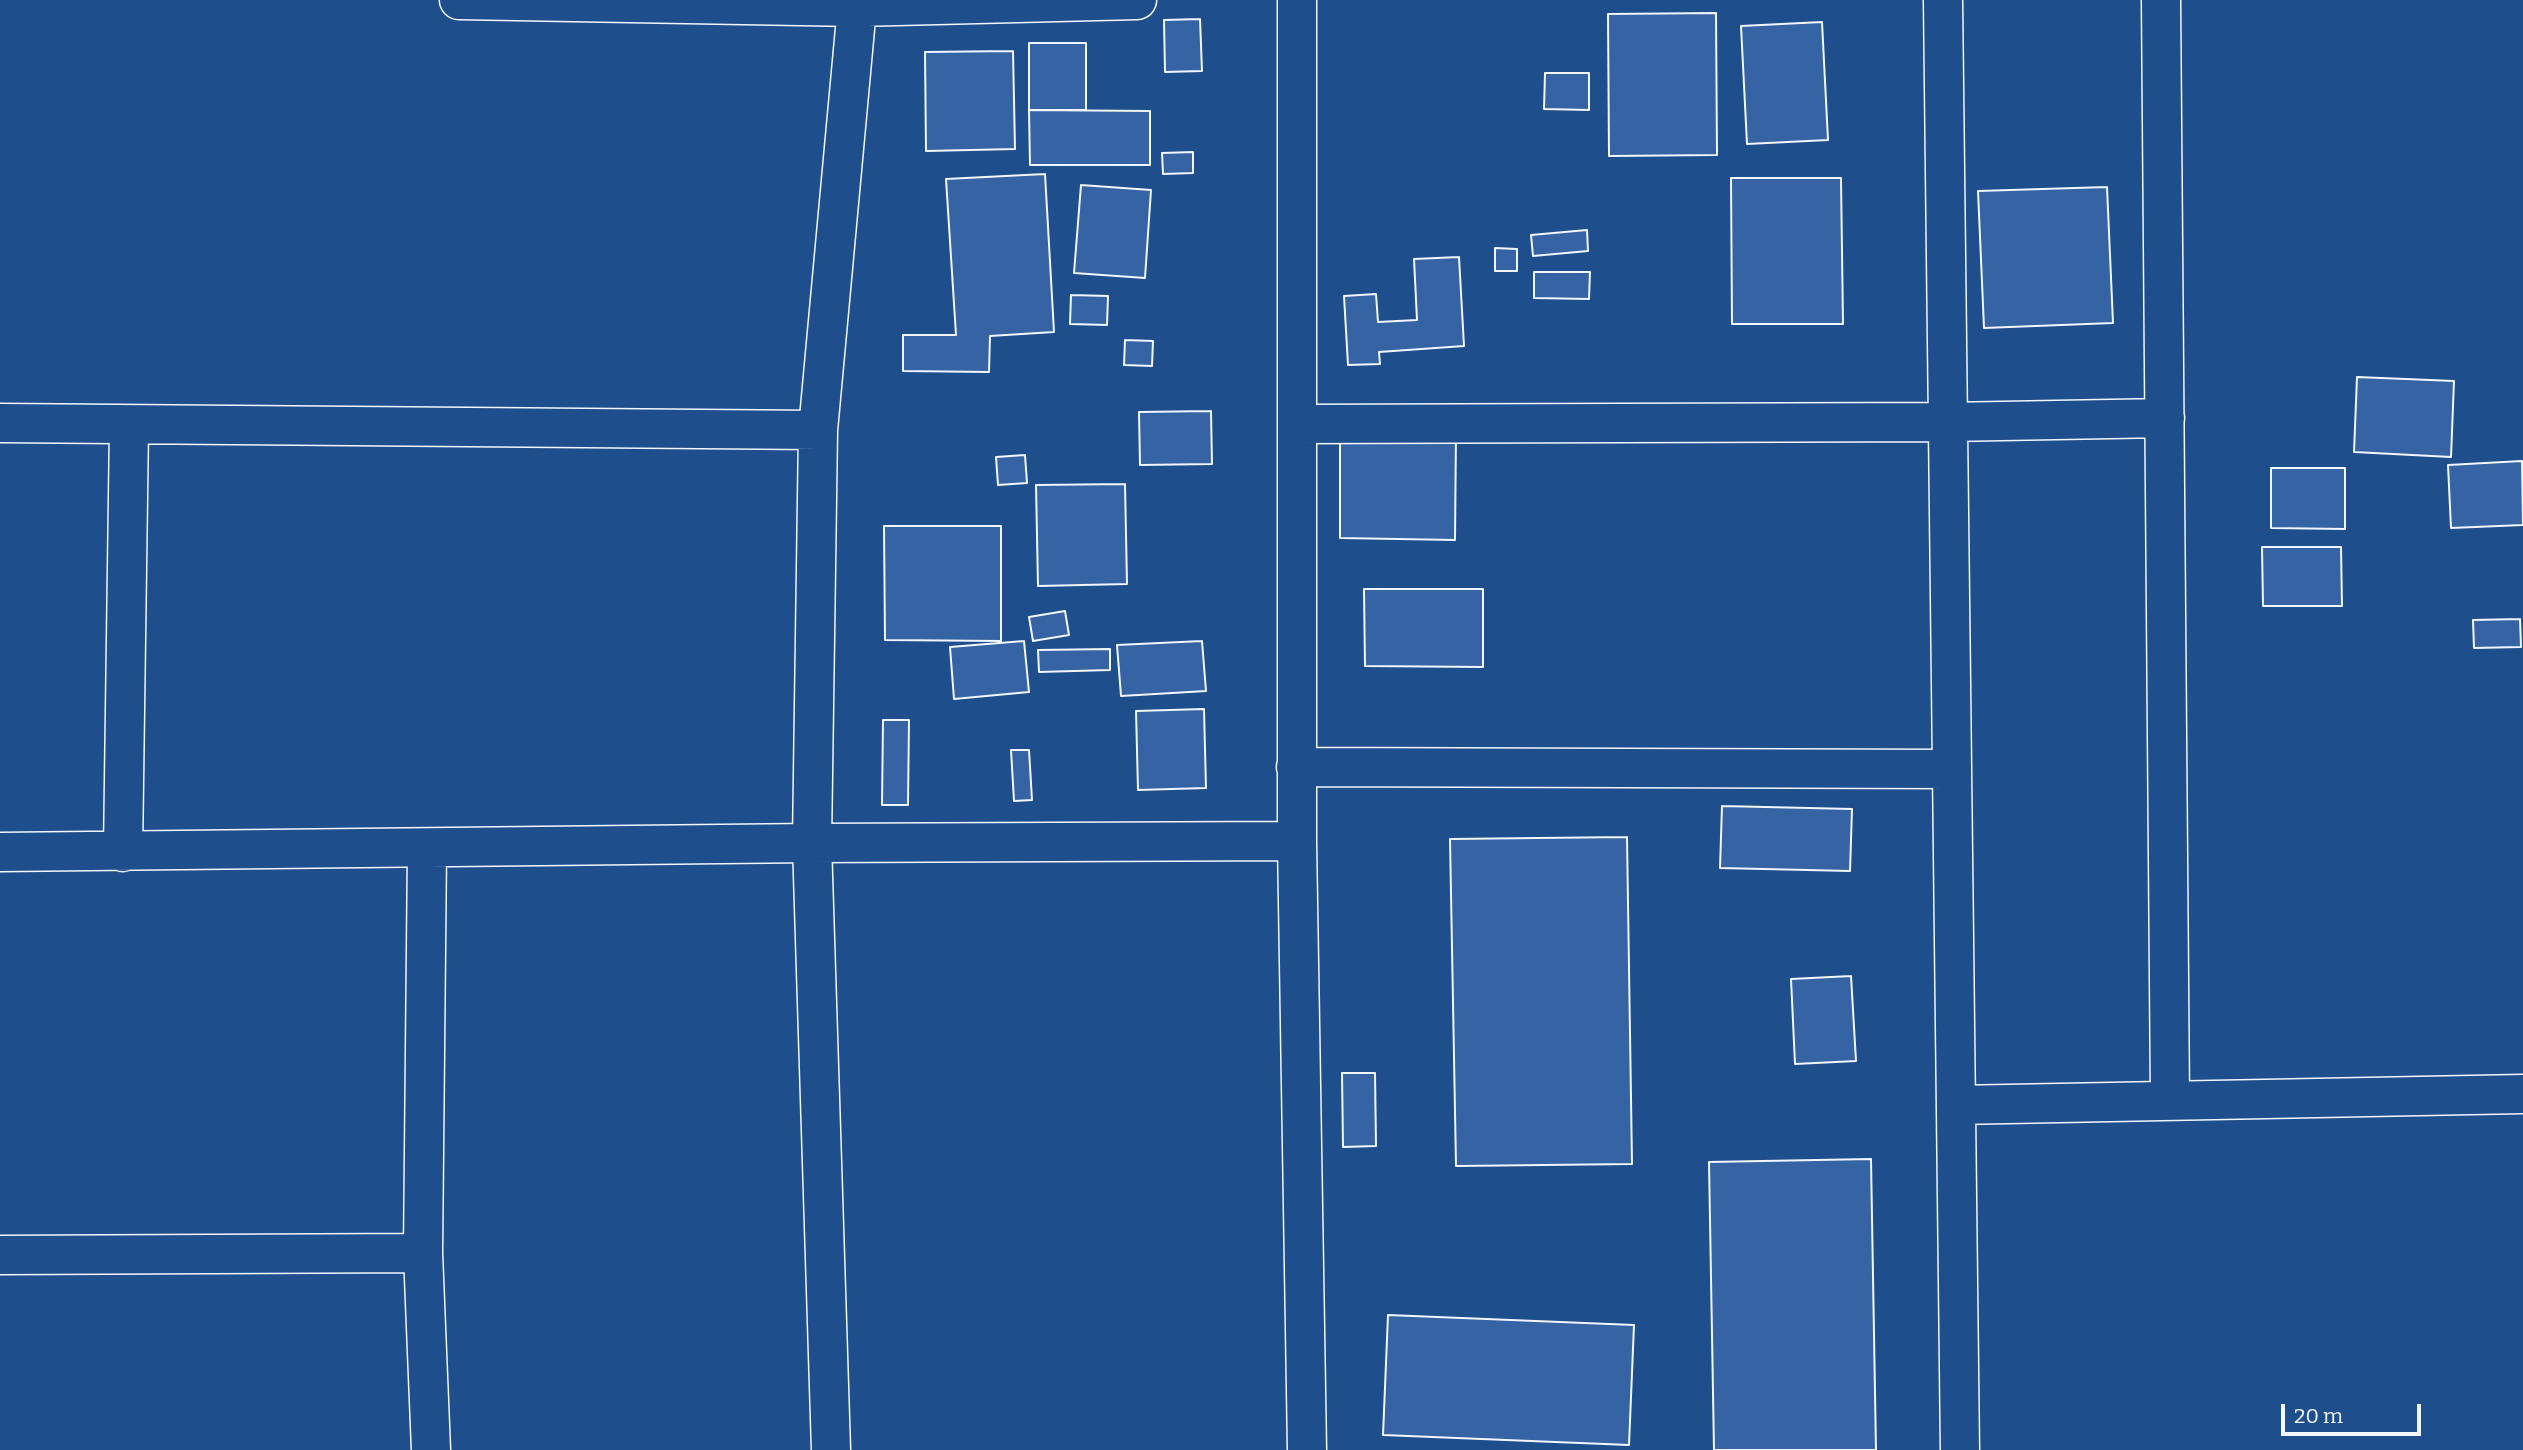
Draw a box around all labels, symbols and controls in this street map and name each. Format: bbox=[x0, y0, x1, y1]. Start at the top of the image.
scale bar bbox=[2285, 1390, 2425, 1434]
text: 20 m bbox=[2294, 1403, 2343, 1429]

